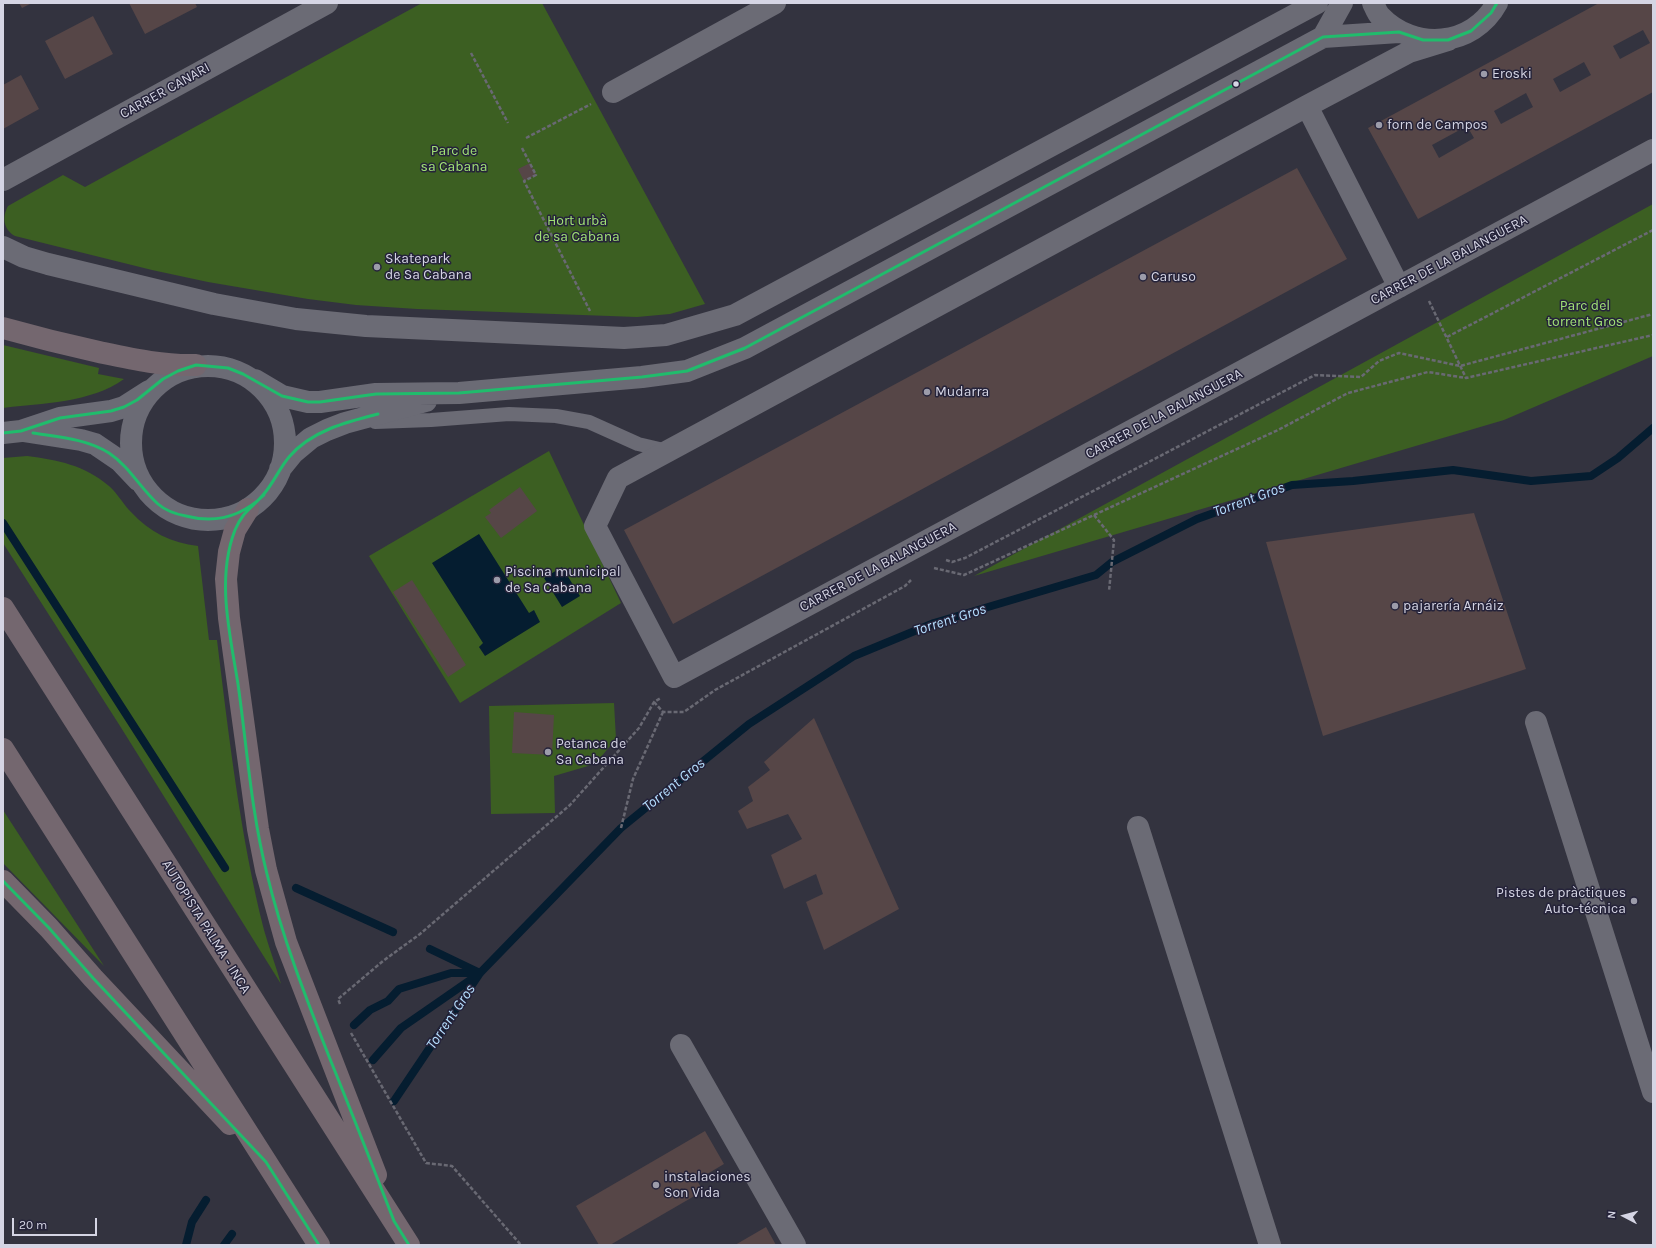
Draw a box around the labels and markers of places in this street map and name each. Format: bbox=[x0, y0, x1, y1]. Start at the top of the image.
place label: Eroski bbox=[1492, 66, 1532, 82]
marker: Eroski bbox=[1479, 69, 1489, 79]
unlabelled marker bbox=[1231, 79, 1241, 89]
place label: forn de Campos bbox=[1387, 117, 1488, 133]
marker: forn de Campos bbox=[1374, 120, 1384, 130]
place label: Skatepark de Sa Cabana bbox=[385, 251, 472, 284]
marker: Skatepark de Sa Cabana bbox=[372, 262, 382, 272]
place label: Caruso bbox=[1151, 269, 1196, 285]
marker: Caruso bbox=[1138, 272, 1148, 282]
place label: Mudarra bbox=[935, 384, 989, 400]
marker: Mudarra bbox=[922, 387, 932, 397]
place label: Piscina municipal de Sa Cabana bbox=[505, 564, 621, 596]
marker: Piscina municipal de Sa Cabana bbox=[492, 575, 502, 585]
place label: pajarería Arnáiz bbox=[1403, 598, 1504, 614]
marker: pajarería Arnáiz bbox=[1390, 601, 1400, 611]
place label: Petanca de Sa Cabana bbox=[556, 736, 626, 768]
marker: Petanca de Sa Cabana bbox=[543, 747, 553, 757]
place label: Pistes de pràctiques Auto-técnica bbox=[1496, 885, 1626, 918]
marker: Pistes de pràctiques Auto-técnica bbox=[1629, 896, 1639, 906]
place label: instalaciones Son Vida bbox=[664, 1169, 751, 1202]
marker: instalaciones Son Vida bbox=[651, 1180, 661, 1190]

